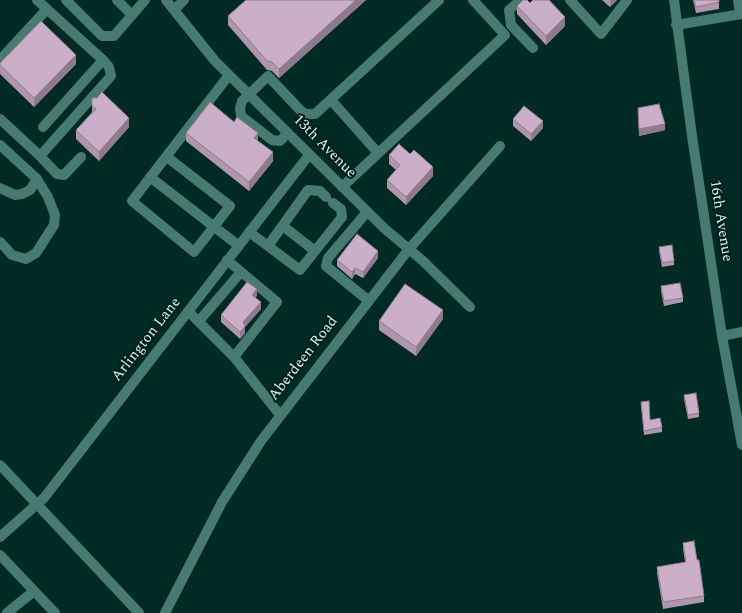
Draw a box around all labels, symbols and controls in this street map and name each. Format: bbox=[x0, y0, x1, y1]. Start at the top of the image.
street label: 13th Avenue bbox=[289, 112, 359, 182]
street label: 16th Avenue bbox=[705, 179, 735, 263]
street label: Arlington Lane bbox=[109, 294, 185, 386]
street label: Aberdeen Road bbox=[266, 313, 342, 405]

